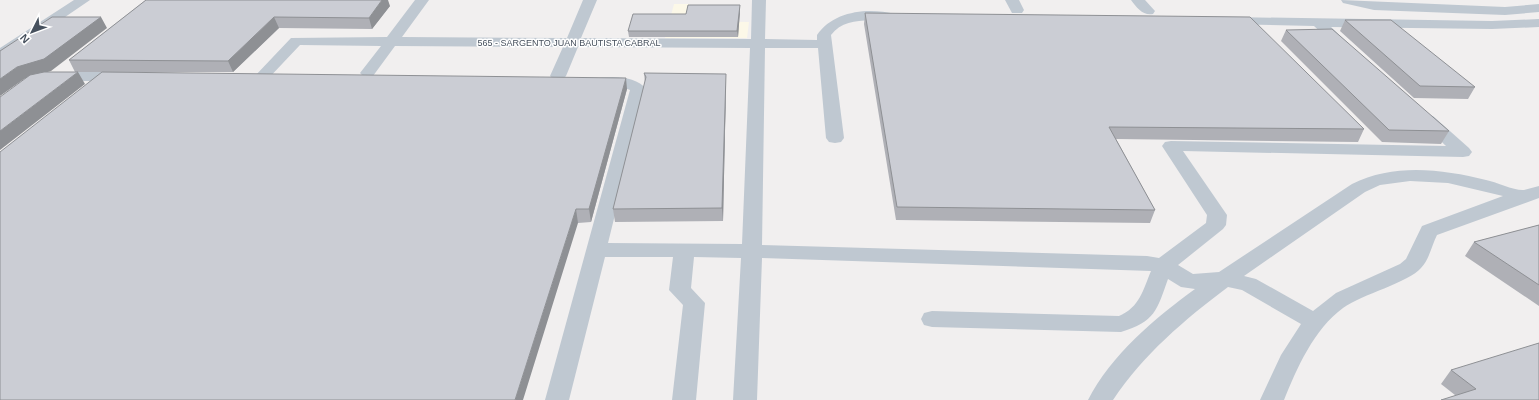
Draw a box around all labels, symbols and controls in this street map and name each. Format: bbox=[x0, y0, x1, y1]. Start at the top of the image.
north arrow bbox=[12, 12, 52, 52]
text: N bbox=[17, 32, 32, 46]
street label: 565 - SARGENTO JUAN BAUTISTA CABRAL bbox=[477, 38, 661, 48]

